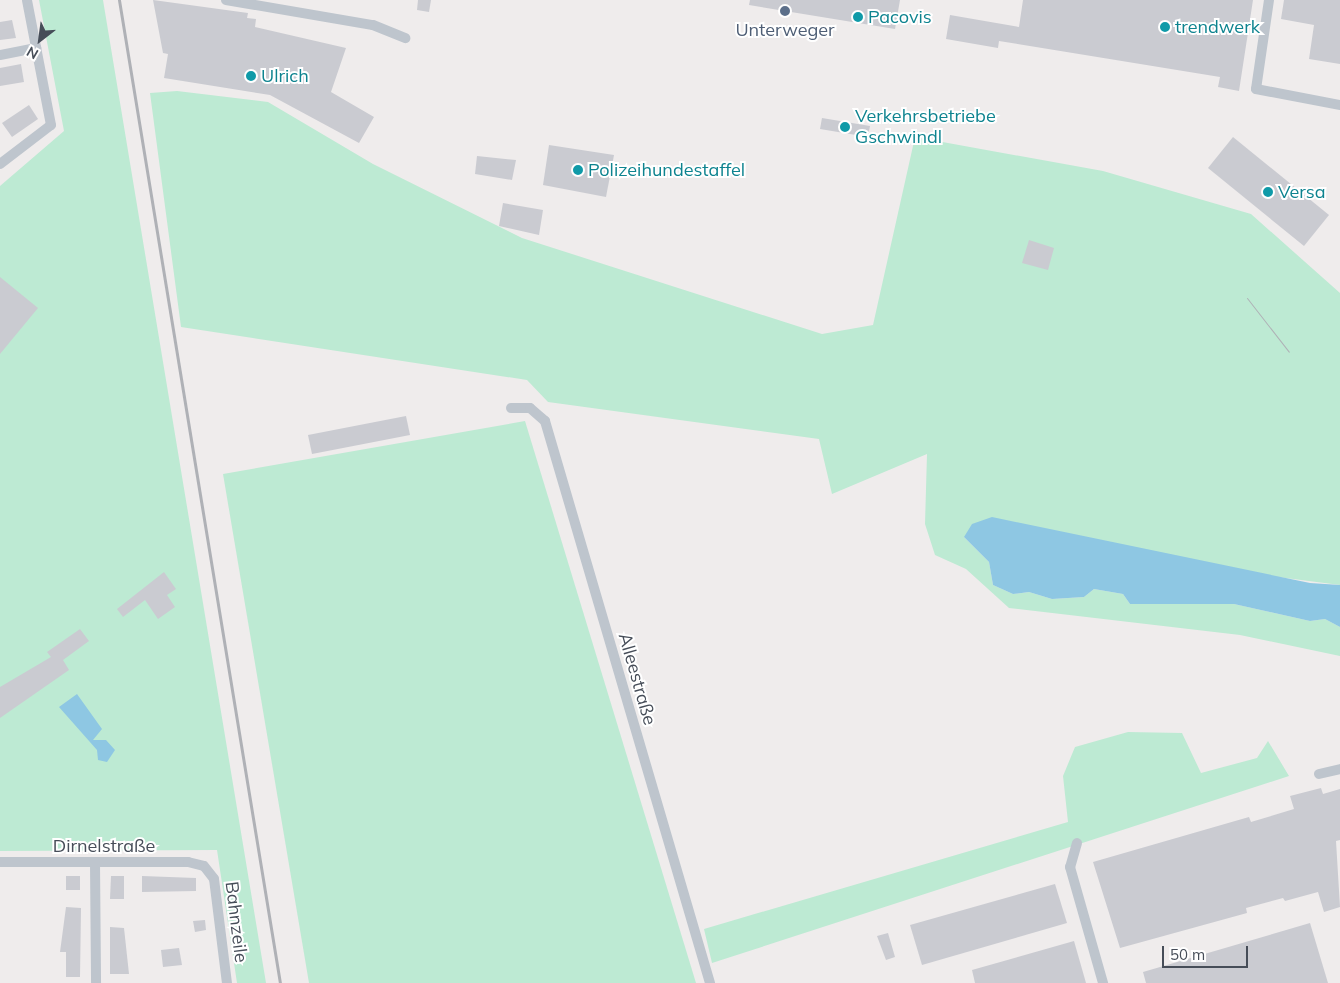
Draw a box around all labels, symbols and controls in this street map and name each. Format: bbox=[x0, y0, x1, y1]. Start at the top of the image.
marker: Unterweger bbox=[779, 5, 791, 17]
place label: Pacovis bbox=[868, 6, 932, 28]
marker: Pacovis bbox=[852, 11, 864, 23]
north arrow bbox=[15, 15, 65, 65]
place label: trendwerk bbox=[1175, 16, 1260, 38]
place label: Unterweger bbox=[735, 19, 835, 41]
marker: trendwerk bbox=[1159, 21, 1171, 33]
text: N bbox=[23, 43, 42, 63]
place label: Ulrich bbox=[261, 65, 309, 87]
marker: Ulrich bbox=[245, 70, 257, 82]
place label: Verkehrsbetriebe Gschwindl bbox=[855, 106, 996, 148]
marker: Verkehrsbetriebe Gschwindl bbox=[839, 121, 851, 133]
place label: Polizeihundestaffel bbox=[588, 159, 745, 181]
marker: Polizeihundestaffel bbox=[572, 164, 584, 176]
place label: Versa bbox=[1278, 181, 1325, 203]
marker: Versa bbox=[1262, 186, 1274, 198]
street label: Alleestraße bbox=[614, 630, 660, 728]
street label: Dirnelstraße bbox=[53, 835, 155, 857]
street label: Bahnzeile bbox=[220, 880, 252, 964]
scale bar bbox=[1165, 936, 1251, 968]
text: 50 m bbox=[1170, 945, 1205, 964]

